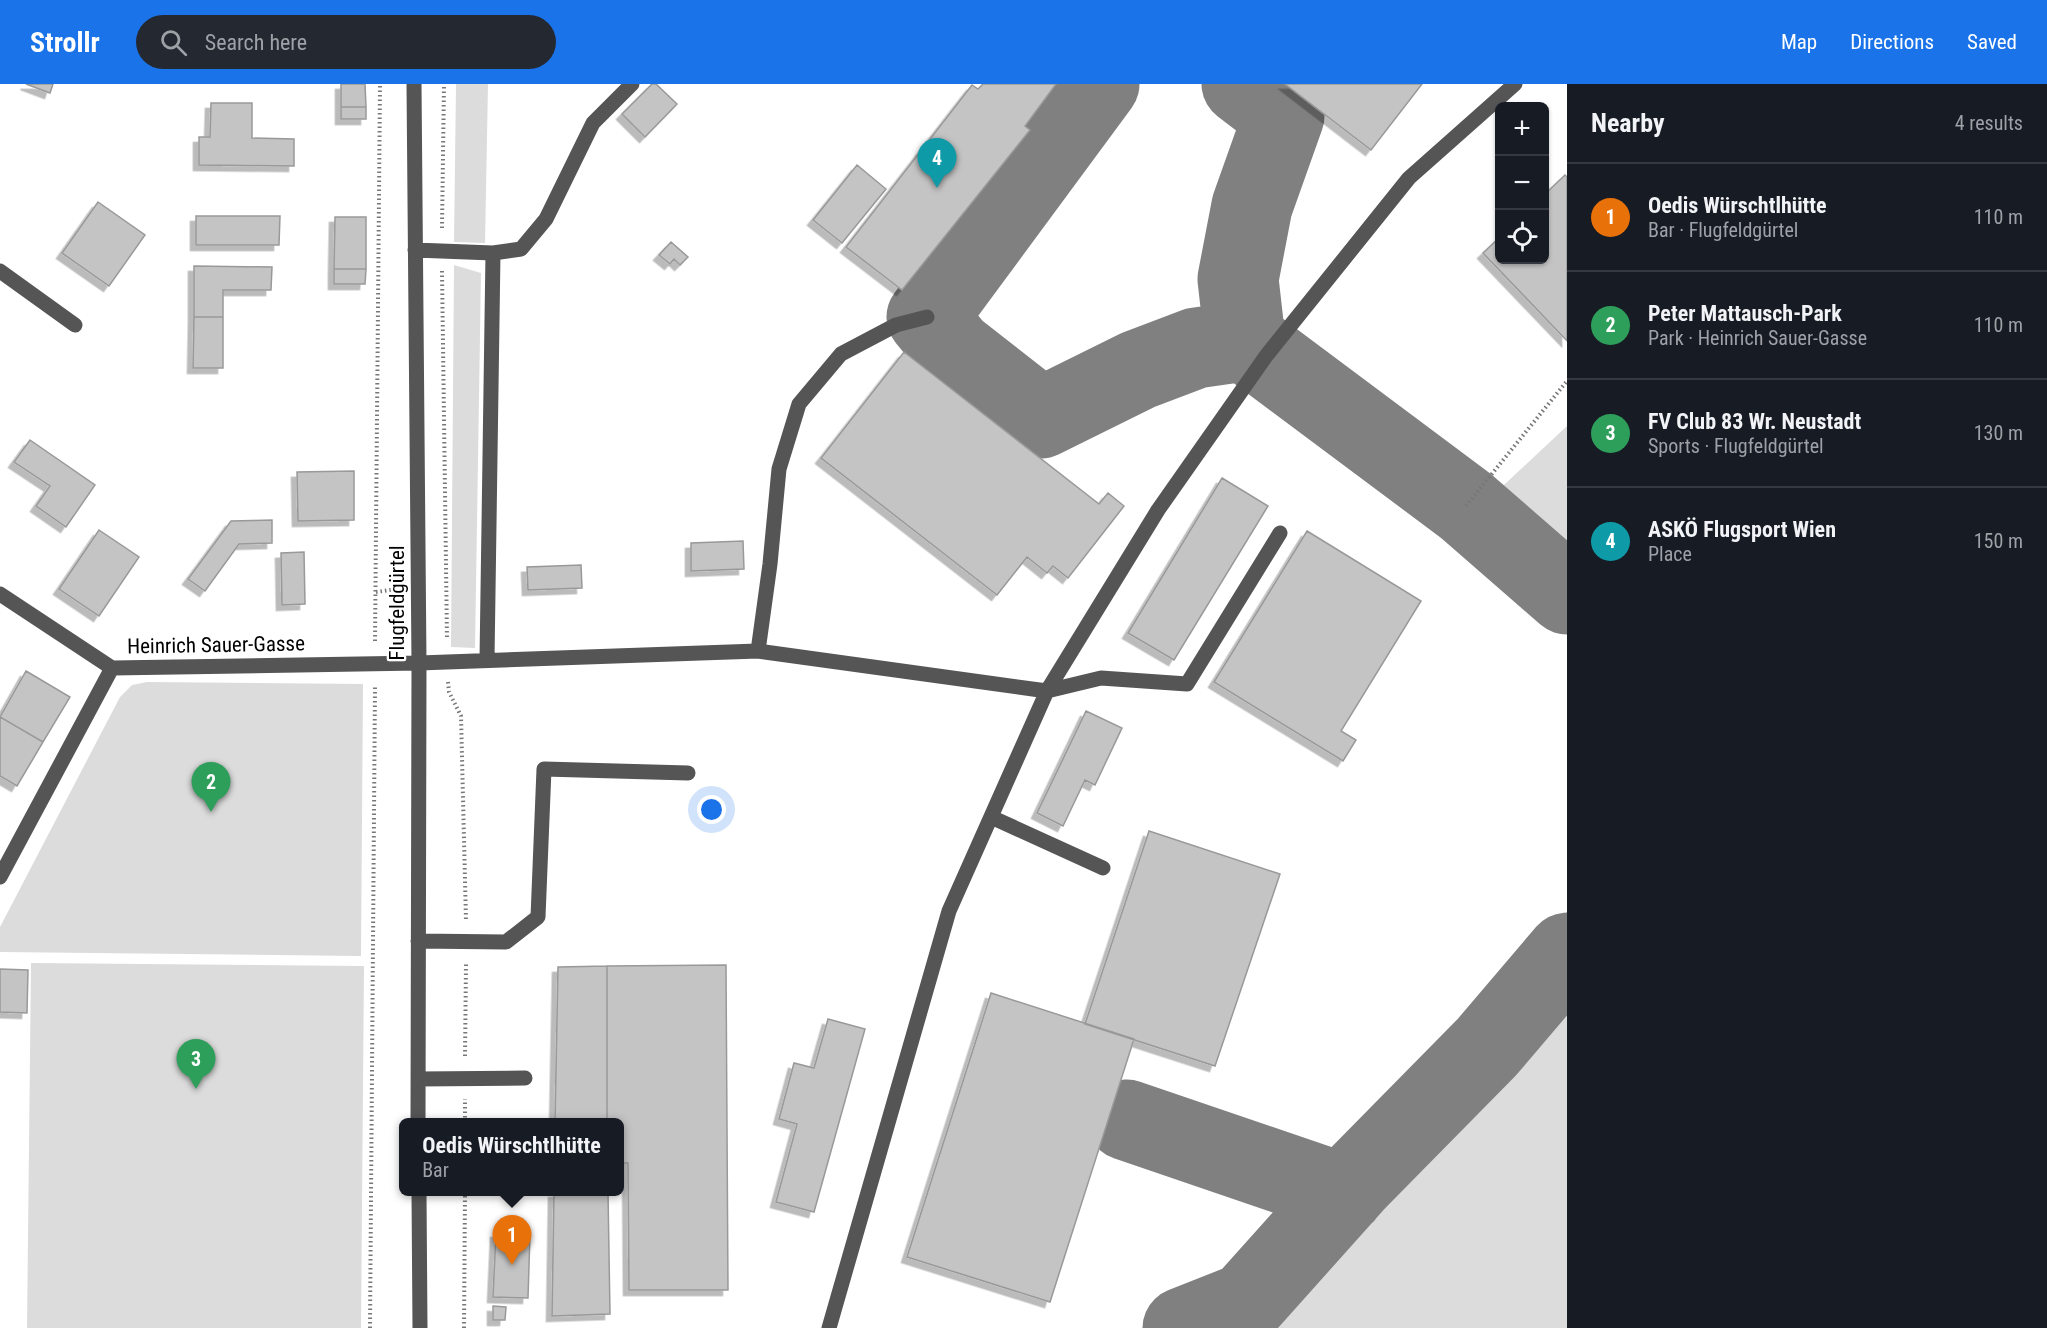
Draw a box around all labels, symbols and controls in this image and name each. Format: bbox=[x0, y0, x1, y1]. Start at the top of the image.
search box bbox=[136, 15, 556, 69]
text: Strollr bbox=[30, 26, 100, 59]
icon: search bbox=[157, 26, 190, 59]
text: Search here bbox=[205, 30, 307, 55]
text: Map bbox=[1781, 30, 1817, 54]
text: Directions bbox=[1850, 30, 1934, 54]
text: Saved bbox=[1967, 30, 2017, 54]
map controls bbox=[1495, 102, 1549, 264]
button: + bbox=[1495, 102, 1549, 156]
text: Nearby bbox=[1591, 108, 1665, 138]
text: 4 results bbox=[1955, 111, 2023, 135]
pin: 4 bbox=[918, 138, 956, 188]
button: − bbox=[1495, 156, 1549, 210]
text: Oedis Würschtlhütte bbox=[1648, 193, 1827, 218]
text: 1 bbox=[1605, 205, 1616, 229]
text: 110 m bbox=[1974, 205, 2023, 229]
button: locate bbox=[1495, 210, 1549, 264]
text: Bar · Flugfeldgürtel bbox=[1648, 218, 1798, 242]
text: Peter Mattausch-Park bbox=[1648, 301, 1842, 326]
text: 2 bbox=[1605, 313, 1616, 337]
text: 110 m bbox=[1974, 313, 2023, 337]
text: Park · Heinrich Sauer-Gasse bbox=[1648, 326, 1867, 350]
text: FV Club 83 Wr. Neustadt bbox=[1648, 409, 1861, 434]
text: 3 bbox=[1605, 421, 1616, 445]
text: 130 m bbox=[1974, 421, 2023, 445]
text: Sports · Flugfeldgürtel bbox=[1648, 434, 1824, 458]
text: ASKÖ Flugsport Wien bbox=[1648, 517, 1836, 542]
text: 4 bbox=[1605, 529, 1616, 553]
text: 150 m bbox=[1974, 529, 2023, 553]
text: Place bbox=[1648, 542, 1692, 566]
street label: Flugfeldgürtel bbox=[385, 545, 409, 661]
street label: Heinrich Sauer-Gasse bbox=[127, 631, 305, 659]
pin: 2 bbox=[192, 762, 230, 812]
your location bbox=[697, 795, 726, 824]
pin: 3 bbox=[176, 1040, 216, 1089]
popup bbox=[399, 1118, 624, 1196]
text: Oedis Würschtlhütte bbox=[422, 1133, 601, 1158]
text: Bar bbox=[422, 1158, 449, 1182]
pin: 1 bbox=[492, 1216, 532, 1265]

